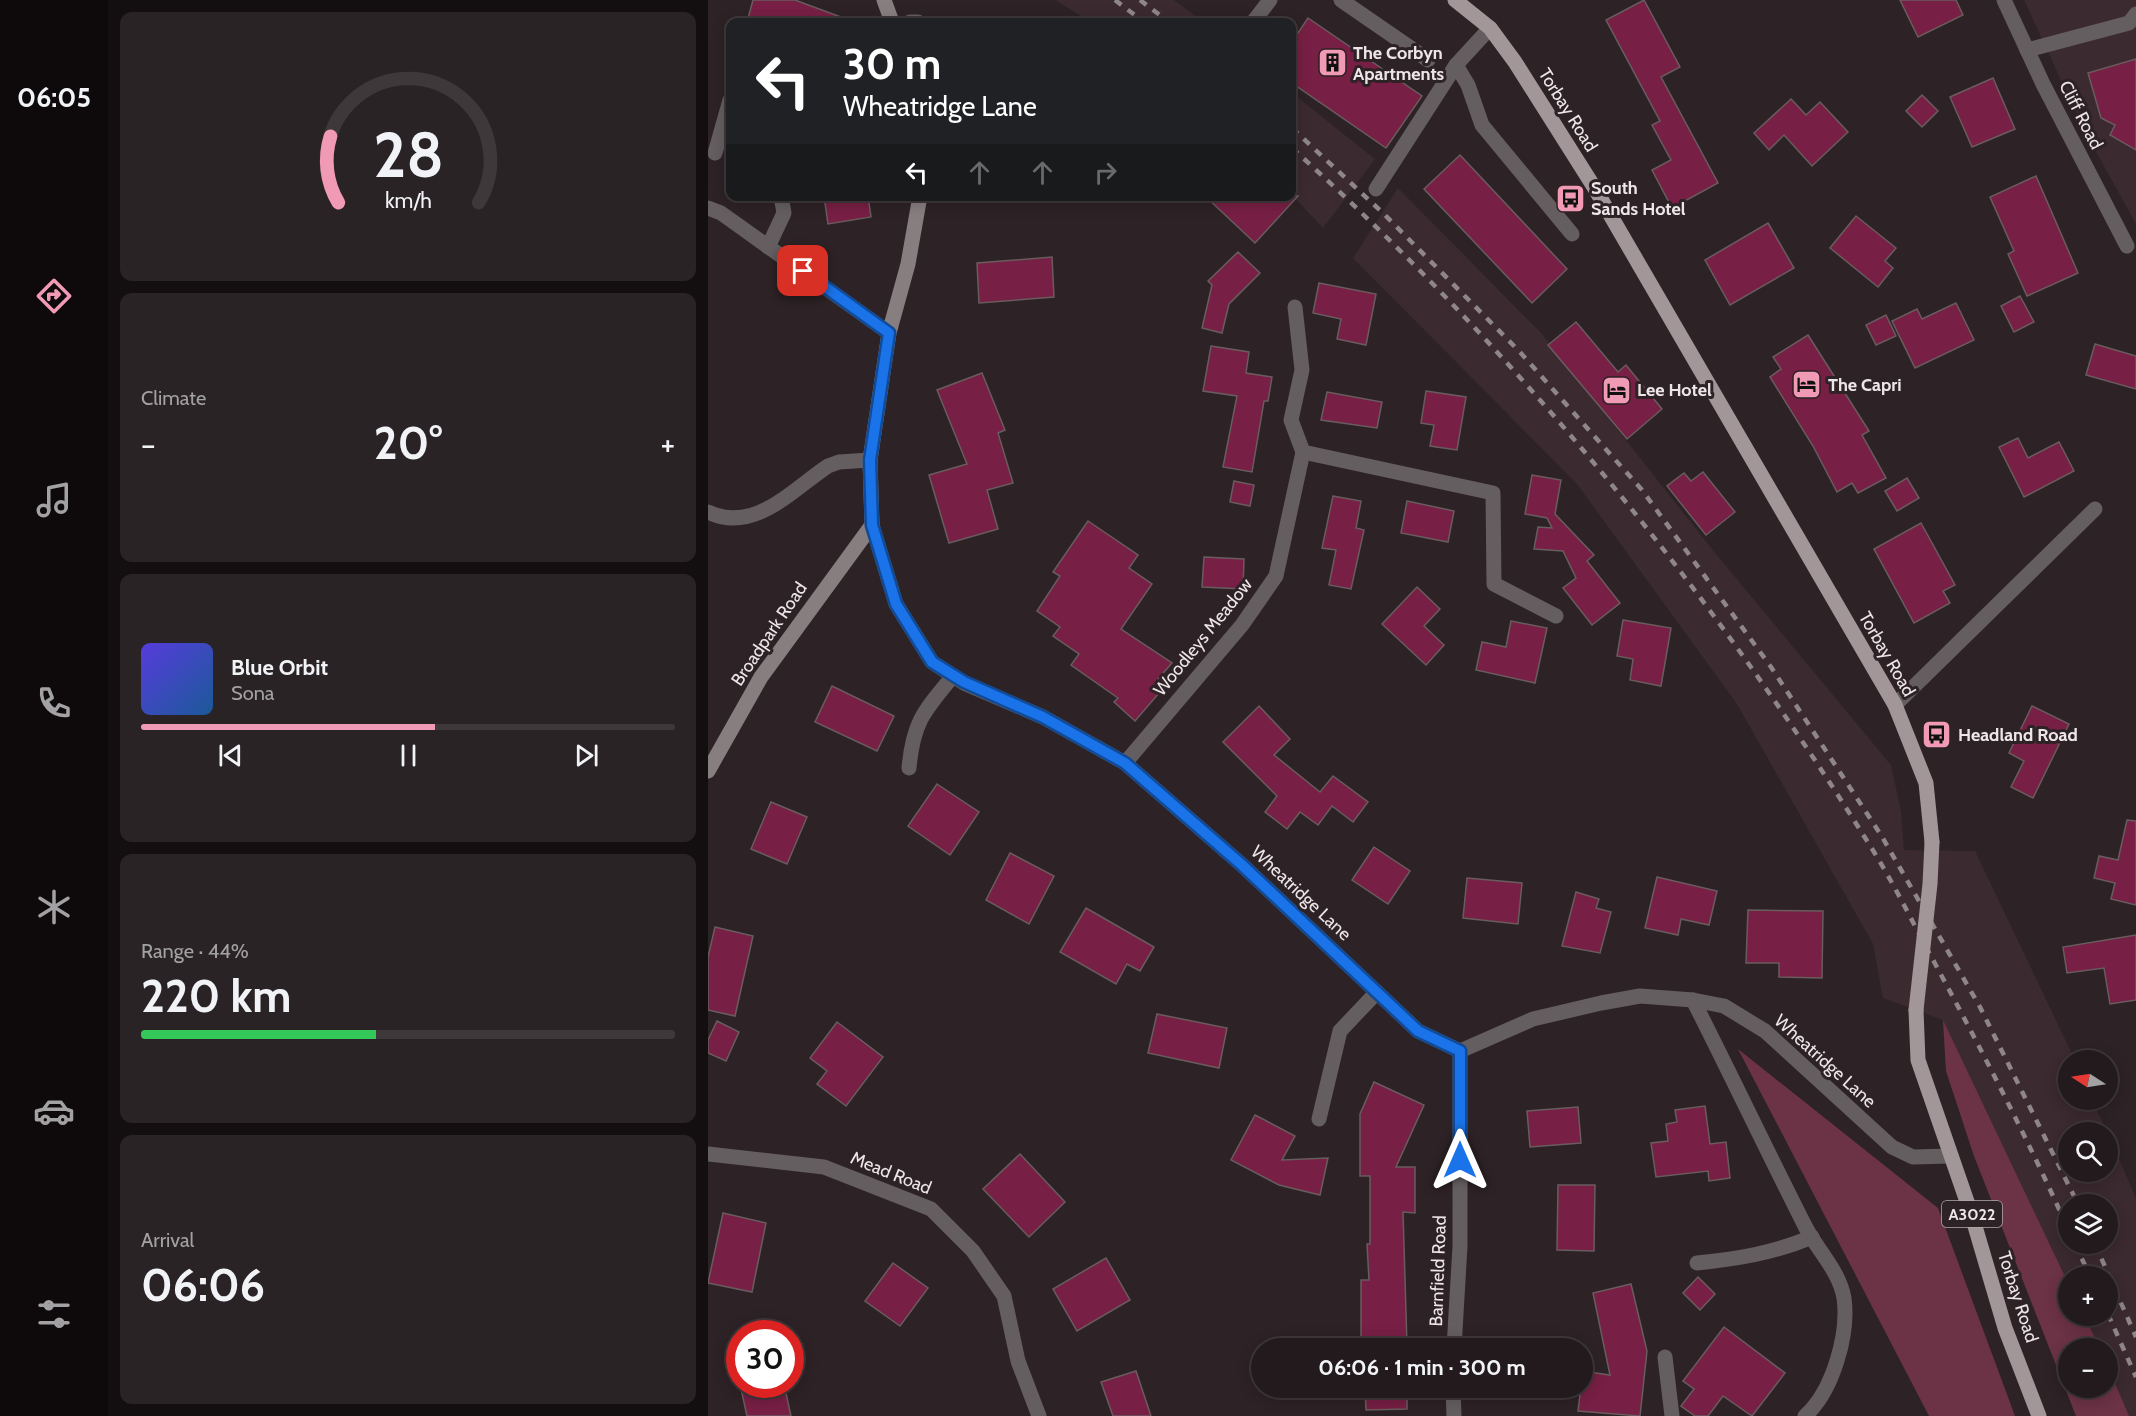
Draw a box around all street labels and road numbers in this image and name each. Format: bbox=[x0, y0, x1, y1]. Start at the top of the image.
street label: Torbay Road bbox=[1534, 64, 1602, 156]
street label: Cliff Road bbox=[2054, 77, 2108, 153]
street label: Woodleys Meadow bbox=[1149, 574, 1257, 700]
street label: Broadpark Road bbox=[726, 578, 812, 690]
street label: Torbay Road bbox=[1854, 608, 1920, 700]
street label: Wheatridge Lane bbox=[1246, 841, 1356, 945]
street label: Wheatridge Lane bbox=[1770, 1010, 1880, 1112]
street label: Mead Road bbox=[847, 1147, 935, 1199]
road number: A3022 bbox=[1942, 1201, 2002, 1227]
street label: Barnfield Road bbox=[1425, 1215, 1451, 1327]
street label: Torbay Road bbox=[1993, 1249, 2043, 1345]

